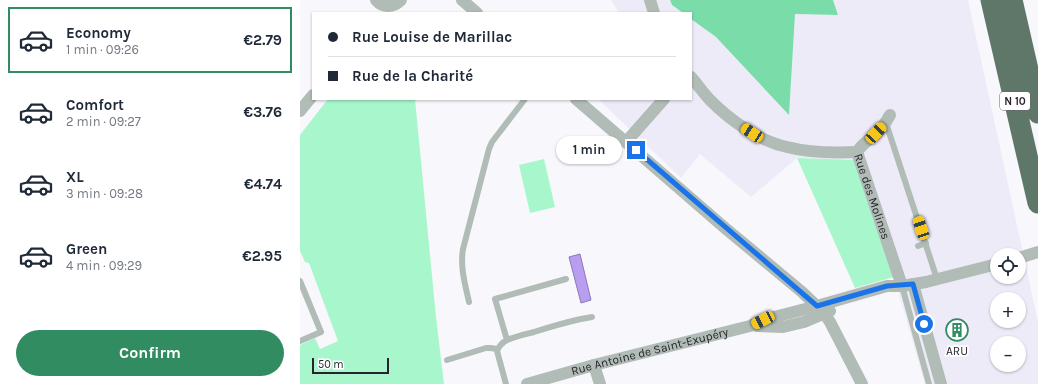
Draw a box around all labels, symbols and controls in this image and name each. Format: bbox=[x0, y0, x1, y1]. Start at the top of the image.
icon: car bbox=[18, 22, 54, 58]
text: Economy bbox=[66, 24, 131, 42]
text: Rue Louise de Marillac bbox=[352, 28, 512, 46]
text: €2.79 bbox=[244, 31, 282, 49]
text: 1 min · 09:26 bbox=[66, 42, 139, 57]
text: Rue de la Charité bbox=[352, 67, 473, 85]
road number: N 10 bbox=[1000, 92, 1030, 110]
icon: car bbox=[18, 94, 54, 130]
text: Comfort bbox=[66, 96, 124, 114]
text: €3.76 bbox=[243, 103, 282, 121]
text: 2 min · 09:27 bbox=[66, 114, 141, 129]
car bbox=[863, 120, 889, 146]
car bbox=[739, 121, 765, 145]
callout: 1 min bbox=[556, 136, 622, 164]
route end bbox=[627, 141, 645, 159]
text: 1 min bbox=[573, 142, 605, 157]
street label: Rue des Molines bbox=[851, 152, 893, 241]
icon: car bbox=[18, 166, 54, 202]
text: XL bbox=[66, 168, 84, 186]
text: €4.74 bbox=[244, 175, 282, 193]
text: 3 min · 09:28 bbox=[66, 186, 143, 201]
car bbox=[912, 215, 930, 241]
icon: car bbox=[18, 238, 54, 274]
text: Green bbox=[66, 240, 107, 258]
text: €2.95 bbox=[242, 247, 282, 265]
map controls bbox=[990, 248, 1026, 372]
button: locate bbox=[990, 248, 1026, 284]
text: 4 min · 09:29 bbox=[66, 258, 142, 273]
button: + bbox=[990, 292, 1026, 328]
car bbox=[750, 309, 776, 331]
route start bbox=[915, 315, 933, 333]
building icon: ARU bbox=[944, 317, 970, 343]
street label: Rue Antoine de Saint-Exupéry bbox=[570, 325, 730, 378]
button: Confirm bbox=[16, 330, 284, 376]
button: − bbox=[990, 336, 1026, 372]
place label: ARU bbox=[946, 344, 968, 358]
scale bar bbox=[312, 356, 389, 375]
text: 50 m bbox=[318, 358, 344, 371]

